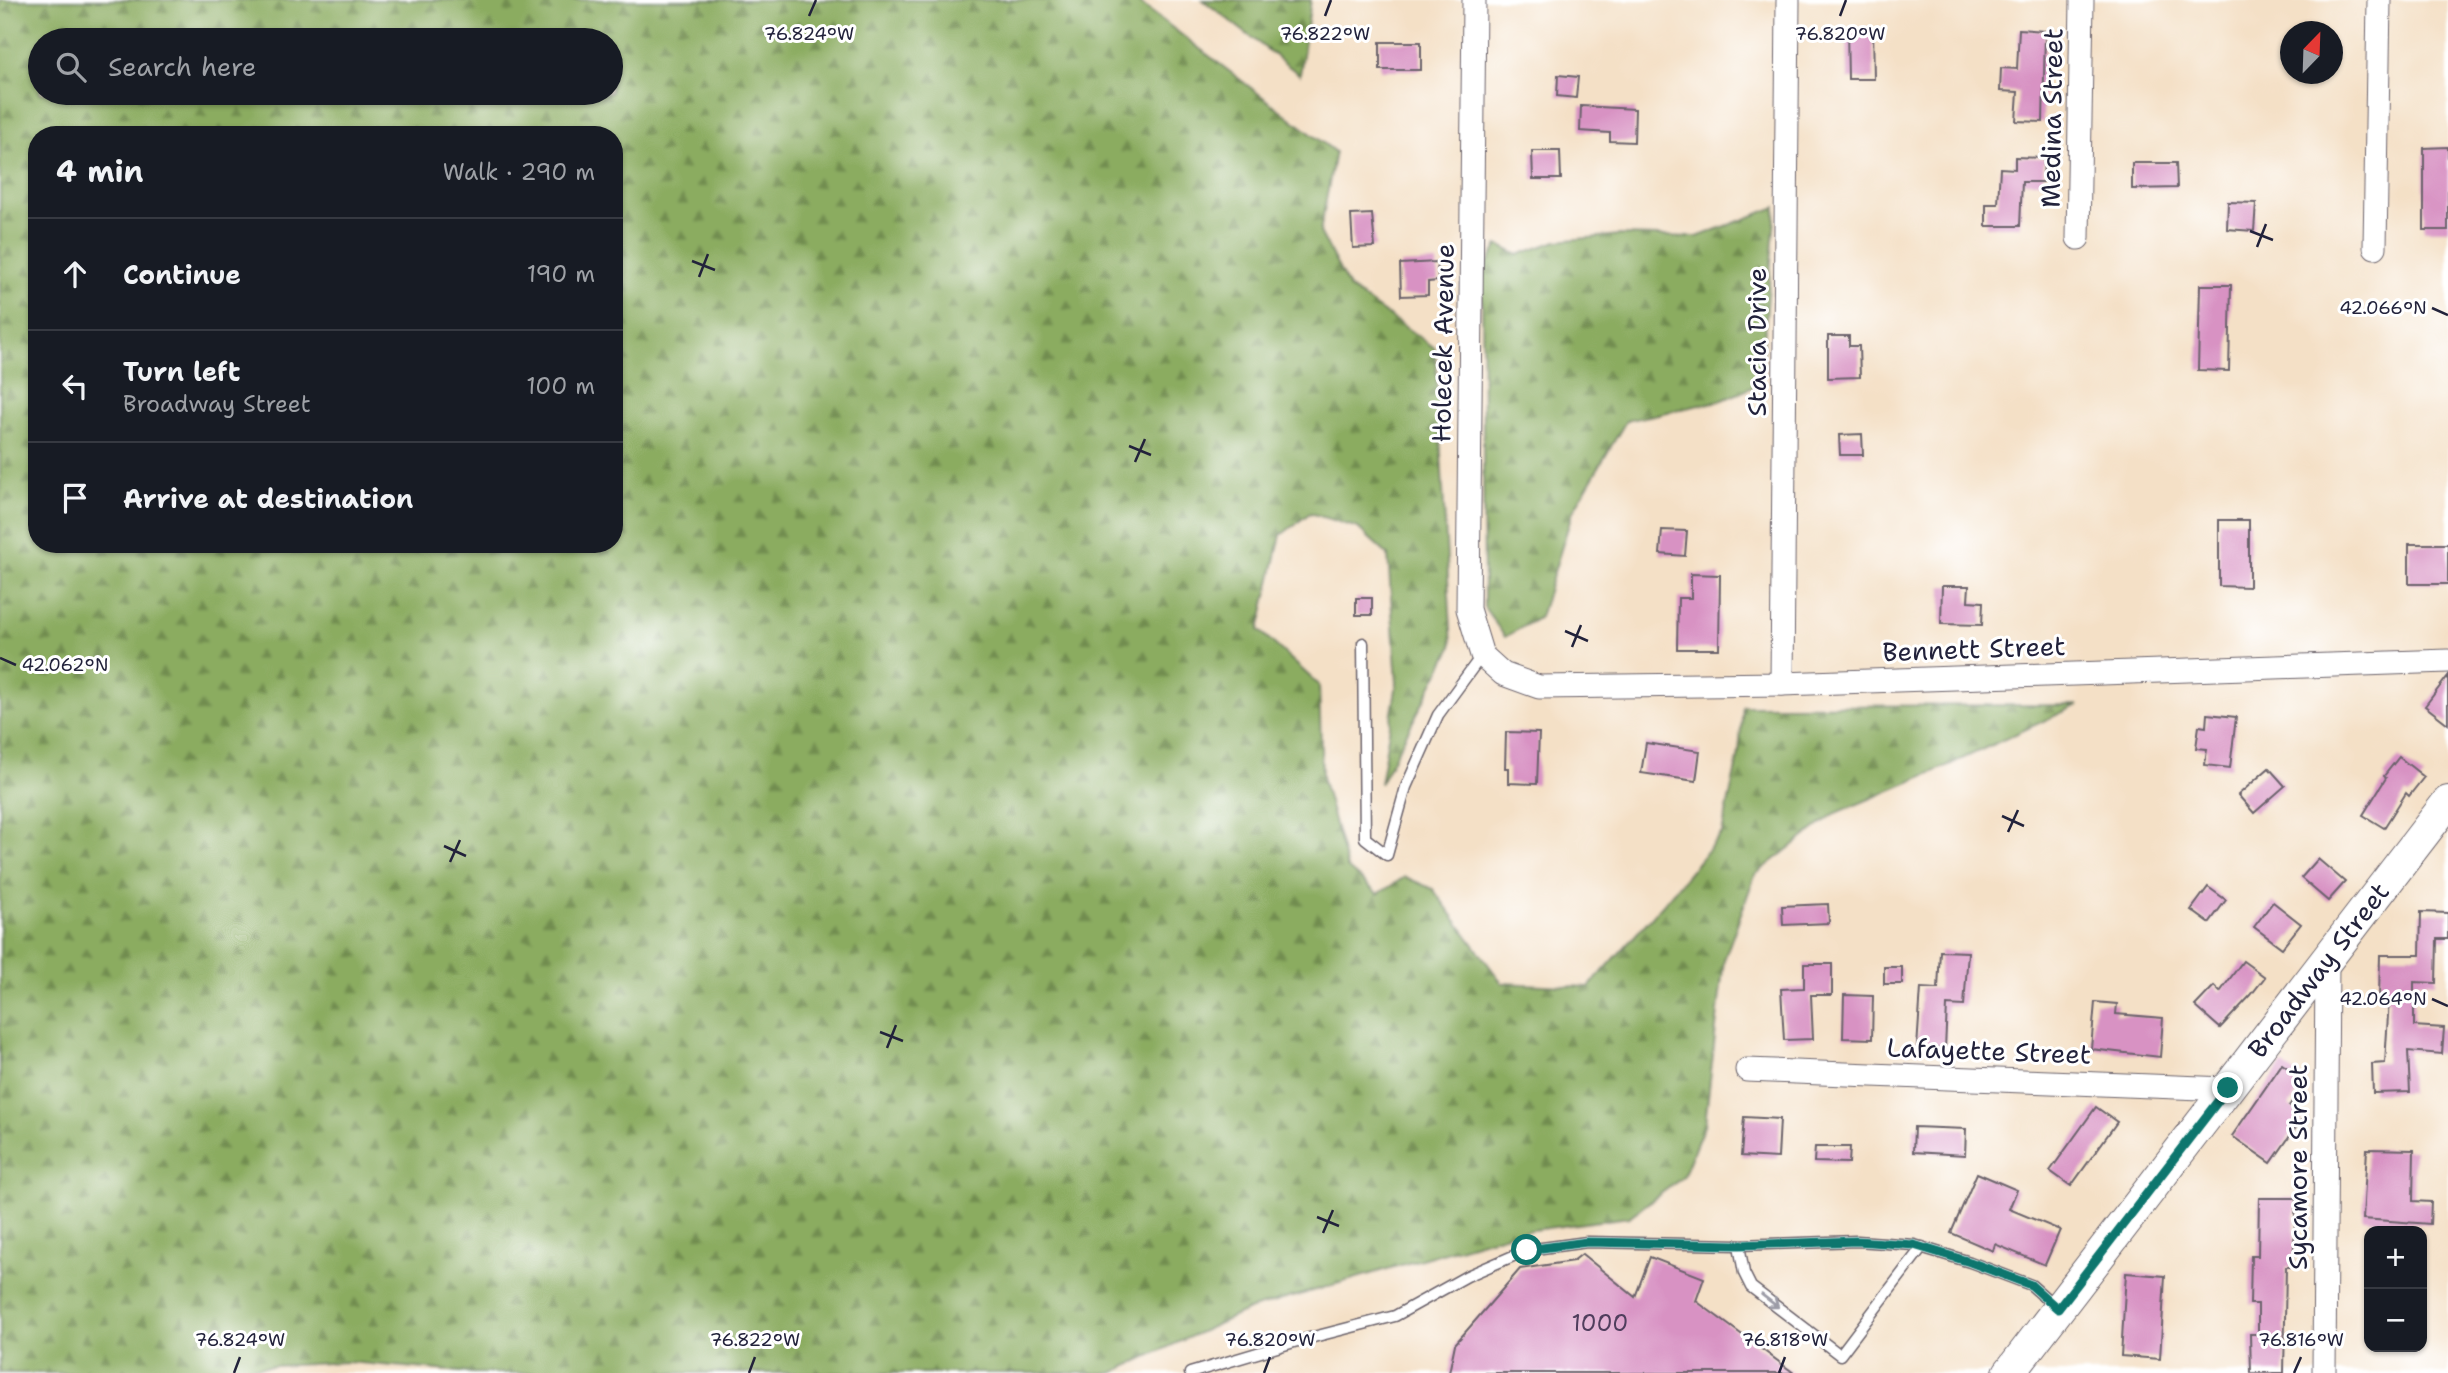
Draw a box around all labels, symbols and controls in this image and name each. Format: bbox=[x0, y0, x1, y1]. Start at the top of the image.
north arrow bbox=[2280, 21, 2343, 84]
text: 76.824°W bbox=[764, 22, 854, 46]
text: 76.822°W bbox=[1280, 22, 1370, 46]
text: 76.820°W bbox=[1795, 22, 1885, 46]
search box bbox=[28, 28, 623, 105]
street label: Medina Street bbox=[2032, 28, 2071, 208]
icon: search bbox=[52, 48, 90, 86]
text: Search here bbox=[108, 49, 257, 84]
text: 4 min bbox=[56, 151, 143, 192]
text: Walk · 290 m bbox=[443, 157, 595, 187]
street label: Holecek Avenue bbox=[1423, 243, 1462, 443]
icon: ahead bbox=[56, 255, 94, 293]
text: Continue bbox=[123, 257, 241, 292]
text: 190 m bbox=[527, 259, 595, 289]
street label: Stacia Drive bbox=[1739, 267, 1774, 417]
text: 42.066°N bbox=[2339, 296, 2427, 320]
text: Turn left bbox=[123, 354, 240, 389]
icon: left bbox=[56, 367, 94, 405]
text: 100 m bbox=[526, 371, 595, 401]
text: Broadway Street bbox=[123, 389, 311, 419]
icon: arrive bbox=[56, 479, 94, 517]
text: Arrive at destination bbox=[123, 481, 413, 516]
street label: Bennett Street bbox=[1882, 628, 2066, 669]
text: 42.062°N bbox=[22, 653, 109, 677]
street label: Broadway Street bbox=[2240, 875, 2397, 1065]
text: 42.064°N bbox=[2339, 987, 2427, 1011]
street label: Lafayette Street bbox=[1886, 1029, 2092, 1072]
street label: Sycamore Street bbox=[2280, 1064, 2315, 1270]
route end bbox=[2212, 1072, 2243, 1103]
map controls bbox=[2364, 1226, 2427, 1352]
button: + bbox=[2364, 1226, 2427, 1289]
route start bbox=[1511, 1234, 1542, 1265]
button: − bbox=[2364, 1289, 2427, 1352]
one-way arrow bbox=[1760, 1294, 1779, 1309]
house number: 1000 bbox=[1572, 1308, 1628, 1338]
text: 76.824°W bbox=[195, 1328, 285, 1352]
text: 76.822°W bbox=[710, 1328, 800, 1352]
text: 76.820°W bbox=[1225, 1328, 1315, 1352]
text: 76.818°W bbox=[1742, 1328, 1828, 1352]
text: 76.816°W bbox=[2258, 1328, 2344, 1352]

